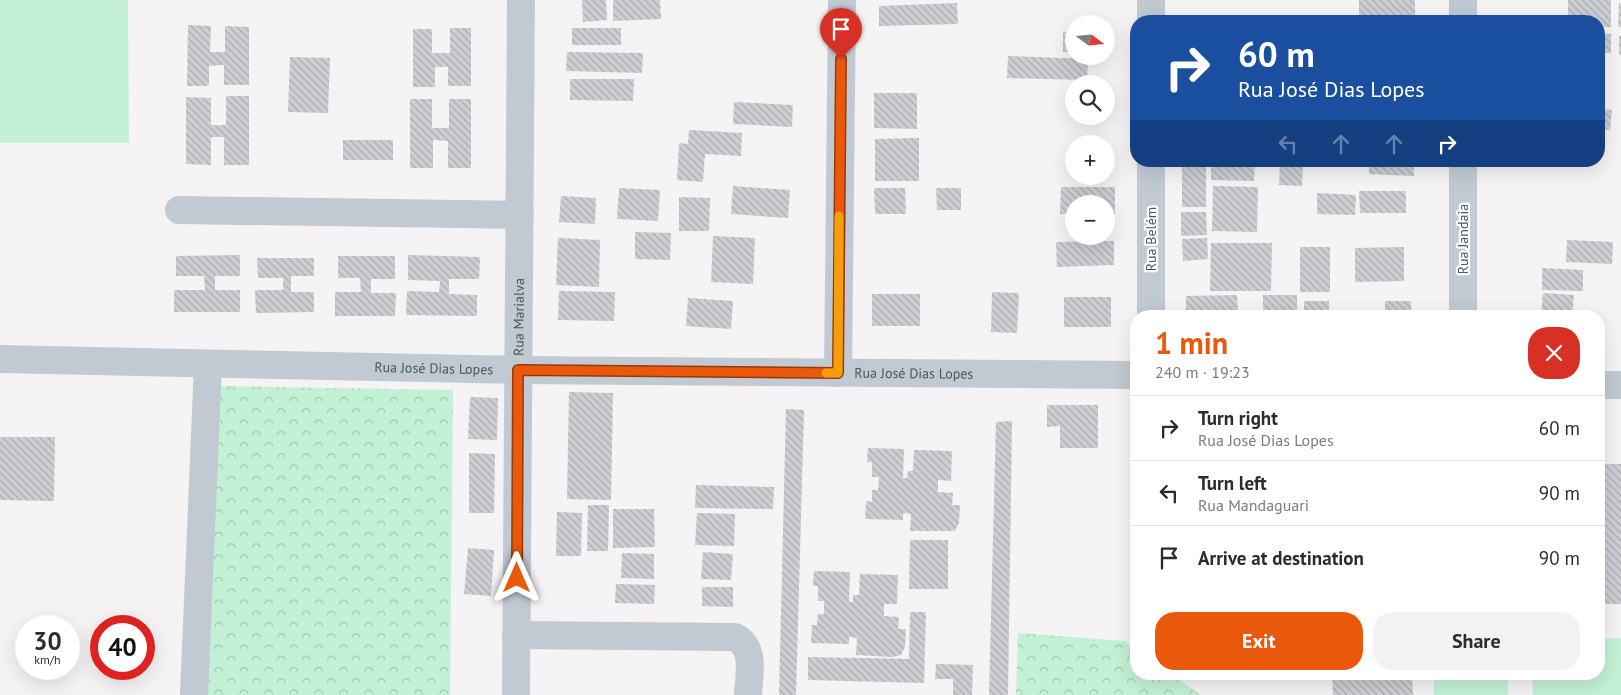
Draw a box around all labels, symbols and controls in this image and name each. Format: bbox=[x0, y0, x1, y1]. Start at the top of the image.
pin bbox=[820, 8, 862, 59]
icon: arrive bbox=[827, 15, 855, 43]
north arrow bbox=[1065, 15, 1115, 65]
map controls bbox=[1065, 15, 1115, 245]
text: 60 m bbox=[1238, 31, 1315, 77]
icon: right bbox=[1155, 35, 1220, 100]
button: search bbox=[1065, 75, 1115, 125]
text: Rua José Dias Lopes bbox=[1238, 75, 1425, 103]
icon: left bbox=[1274, 130, 1302, 158]
icon: ahead bbox=[1327, 130, 1355, 158]
icon: ahead bbox=[1380, 130, 1408, 158]
icon: right bbox=[1433, 130, 1461, 158]
button: + bbox=[1065, 135, 1115, 185]
button: − bbox=[1065, 195, 1115, 245]
street label: Rua Jandaia bbox=[1454, 204, 1472, 274]
street label: Rua Belém bbox=[1142, 207, 1160, 271]
street label: Rua Marialva bbox=[509, 278, 528, 356]
text: 1 min bbox=[1155, 323, 1228, 362]
button: close bbox=[1528, 327, 1580, 379]
street label: Rua José Dias Lopes bbox=[374, 358, 494, 378]
text: 240 m · 19:23 bbox=[1155, 362, 1250, 382]
street label: Rua José Dias Lopes bbox=[854, 364, 973, 383]
text: Turn right bbox=[1198, 406, 1278, 430]
icon: right bbox=[1155, 414, 1183, 442]
text: 60 m bbox=[1539, 416, 1580, 440]
text: Rua José Dias Lopes bbox=[1198, 430, 1334, 450]
text: Turn left bbox=[1198, 471, 1267, 495]
icon: left bbox=[1155, 479, 1183, 507]
text: 90 m bbox=[1539, 481, 1580, 505]
text: Rua Mandaguari bbox=[1198, 495, 1309, 515]
icon: arrive bbox=[1155, 544, 1183, 572]
text: Arrive at destination bbox=[1198, 546, 1364, 570]
text: 90 m bbox=[1539, 546, 1580, 570]
position arrow bbox=[490, 551, 542, 603]
button: Exit bbox=[1155, 612, 1363, 670]
button: Share bbox=[1373, 612, 1580, 670]
speed limit sign: 40 bbox=[90, 615, 155, 680]
text: 30 bbox=[33, 625, 62, 657]
text: km/h bbox=[34, 652, 61, 667]

